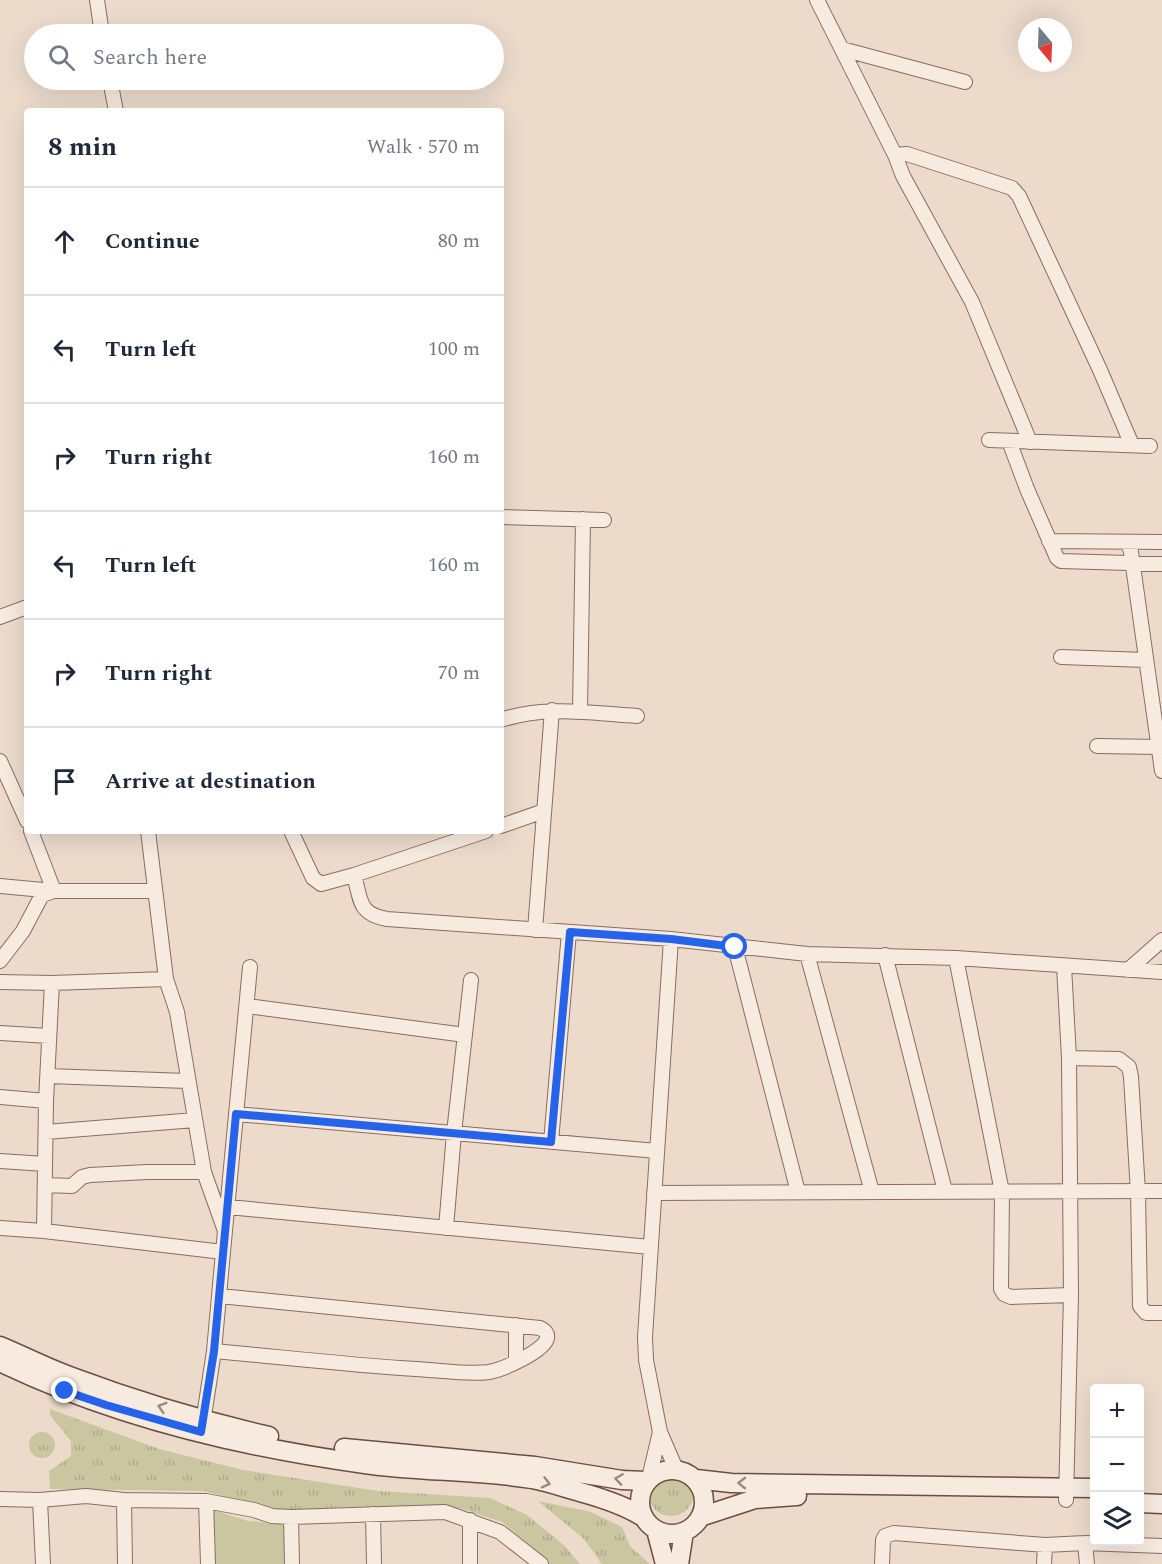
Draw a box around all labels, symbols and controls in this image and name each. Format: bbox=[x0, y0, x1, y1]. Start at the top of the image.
north arrow bbox=[1018, 18, 1072, 72]
search box bbox=[24, 24, 504, 90]
icon: search bbox=[45, 41, 78, 74]
text: Search here bbox=[93, 41, 207, 74]
text: 8 min bbox=[48, 127, 117, 167]
text: Walk · 570 m bbox=[367, 132, 480, 162]
icon: ahead bbox=[48, 225, 81, 258]
text: Continue bbox=[105, 225, 200, 258]
text: 80 m bbox=[438, 226, 480, 256]
icon: left bbox=[48, 333, 81, 366]
text: Turn left bbox=[105, 333, 197, 366]
text: 100 m bbox=[428, 334, 480, 364]
icon: right bbox=[48, 441, 81, 474]
text: Turn right bbox=[105, 441, 212, 474]
text: 160 m bbox=[428, 442, 480, 472]
icon: left bbox=[48, 549, 81, 582]
text: Turn left bbox=[105, 549, 197, 582]
text: 160 m bbox=[428, 550, 480, 580]
icon: right bbox=[48, 657, 81, 690]
text: Turn right bbox=[105, 657, 212, 690]
text: 70 m bbox=[438, 658, 480, 688]
icon: arrive bbox=[48, 765, 81, 798]
text: Arrive at destination bbox=[105, 765, 316, 798]
route start bbox=[721, 933, 747, 959]
route end bbox=[51, 1377, 77, 1403]
map controls bbox=[1090, 1384, 1144, 1546]
button: + bbox=[1090, 1384, 1144, 1438]
one-way arrow bbox=[157, 1402, 168, 1414]
button: − bbox=[1090, 1438, 1144, 1492]
one-way arrow bbox=[614, 1473, 624, 1485]
one-way arrow bbox=[541, 1475, 551, 1488]
one-way arrow bbox=[738, 1477, 747, 1489]
button: layers bbox=[1090, 1492, 1144, 1546]

